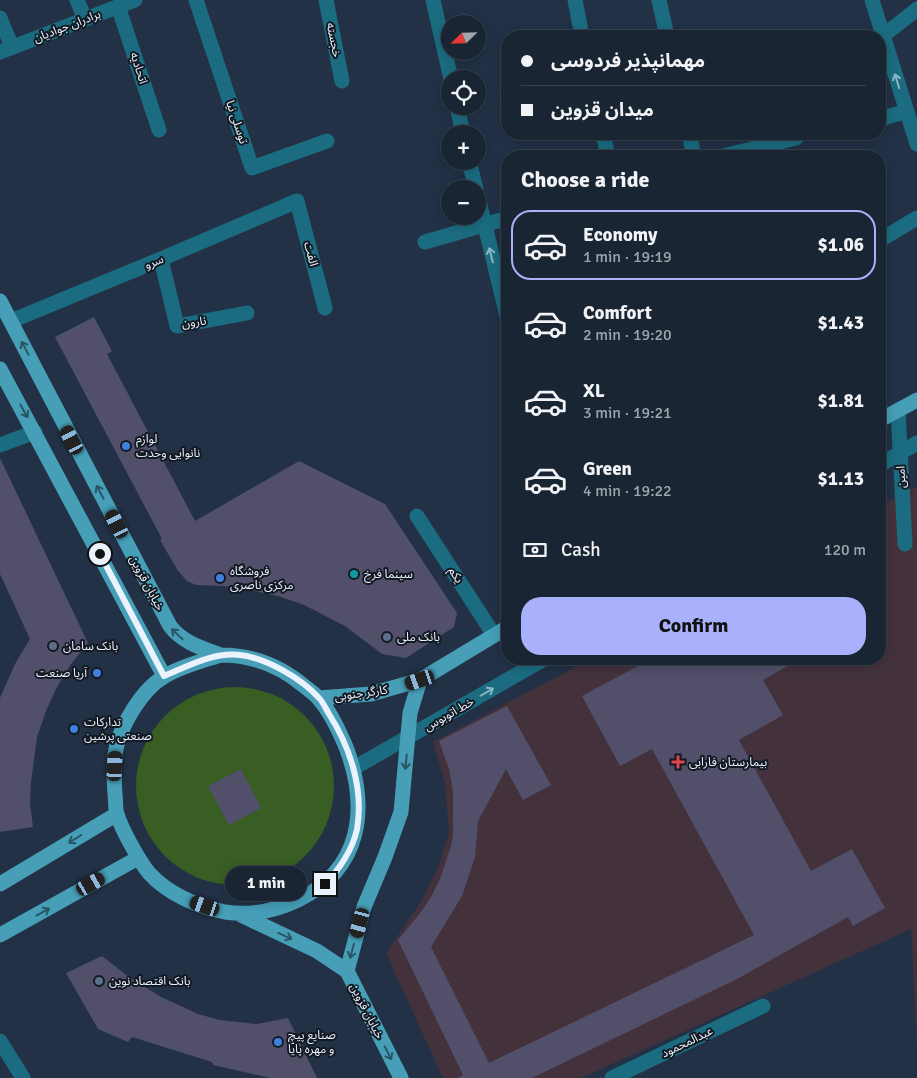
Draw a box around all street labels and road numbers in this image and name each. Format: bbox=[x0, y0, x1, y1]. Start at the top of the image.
street label: برادران جوادیان bbox=[31, 7, 103, 46]
street label: خجسته bbox=[323, 21, 344, 59]
street label: اتحادیه bbox=[126, 50, 151, 86]
street label: توسلی نیا bbox=[222, 98, 251, 146]
street label: الفت bbox=[300, 240, 321, 268]
street label: سرو bbox=[142, 252, 166, 273]
street label: نارون bbox=[181, 314, 207, 331]
street label: امین bbox=[893, 465, 910, 489]
street label: خیابان قزوین bbox=[126, 553, 167, 613]
street label: یکم bbox=[444, 564, 466, 587]
street label: کارگر جنوبی bbox=[333, 682, 390, 705]
street label: خط اتوبوس bbox=[422, 694, 477, 735]
street label: خیابان قزوین bbox=[346, 981, 387, 1042]
street label: عبدالمحمود bbox=[659, 1024, 715, 1061]

